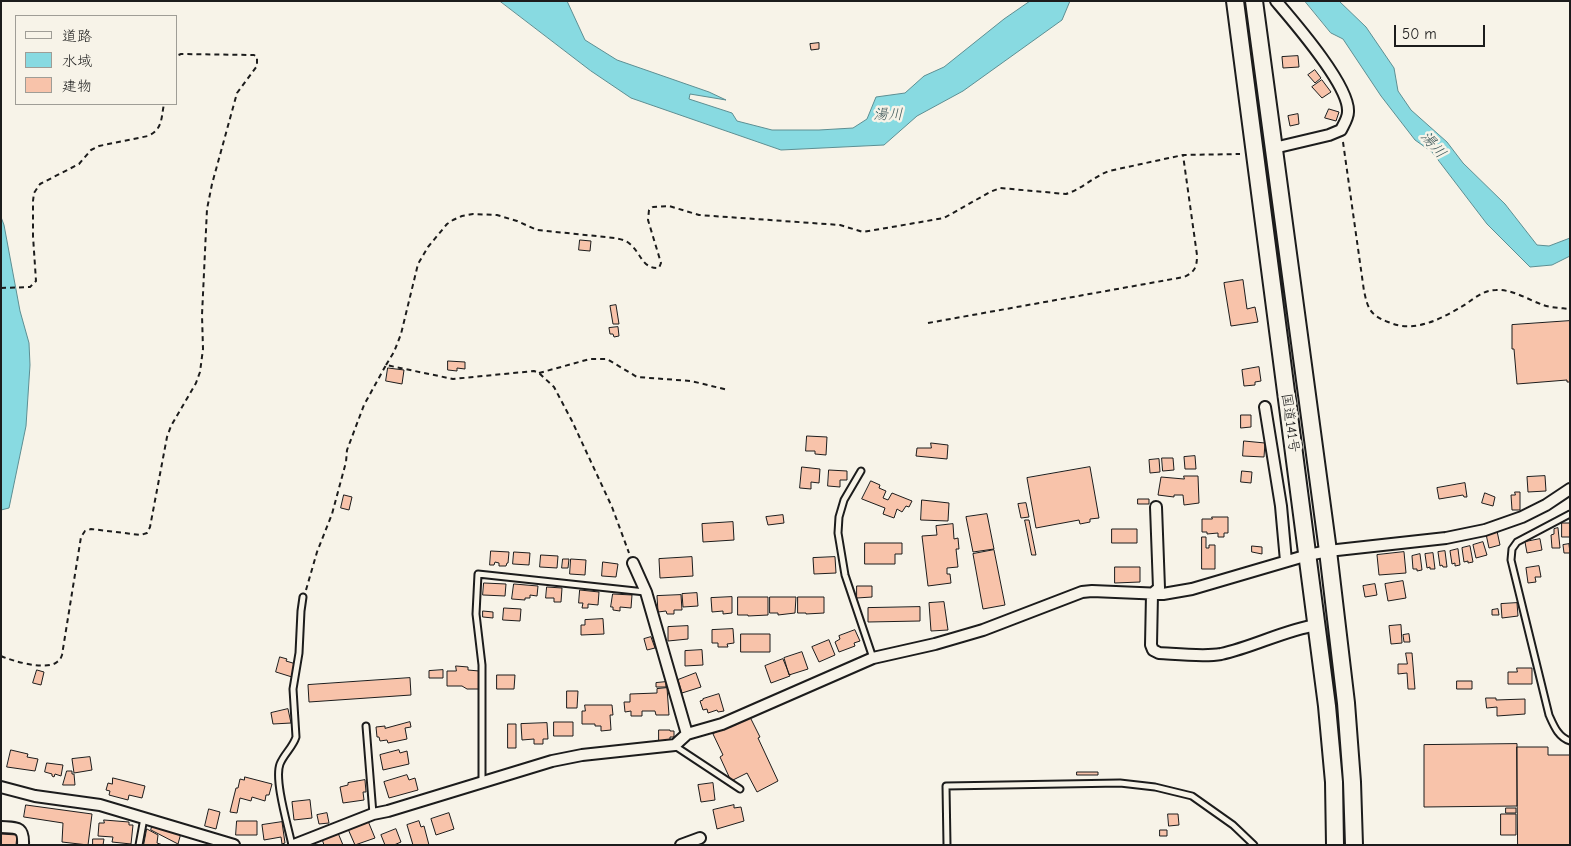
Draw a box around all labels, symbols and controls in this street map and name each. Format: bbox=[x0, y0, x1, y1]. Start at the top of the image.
legend bbox=[15, 15, 178, 105]
scale bar bbox=[1396, 15, 1487, 47]
text: 50 m bbox=[1402, 25, 1437, 43]
text: 道路 bbox=[62, 27, 92, 45]
text: 水域 bbox=[62, 52, 92, 70]
text: 建物 bbox=[62, 77, 92, 95]
water label: 湯川 bbox=[873, 106, 903, 124]
water label: 湯川 bbox=[1416, 128, 1450, 162]
street label: 国道141号 bbox=[1278, 392, 1302, 454]

